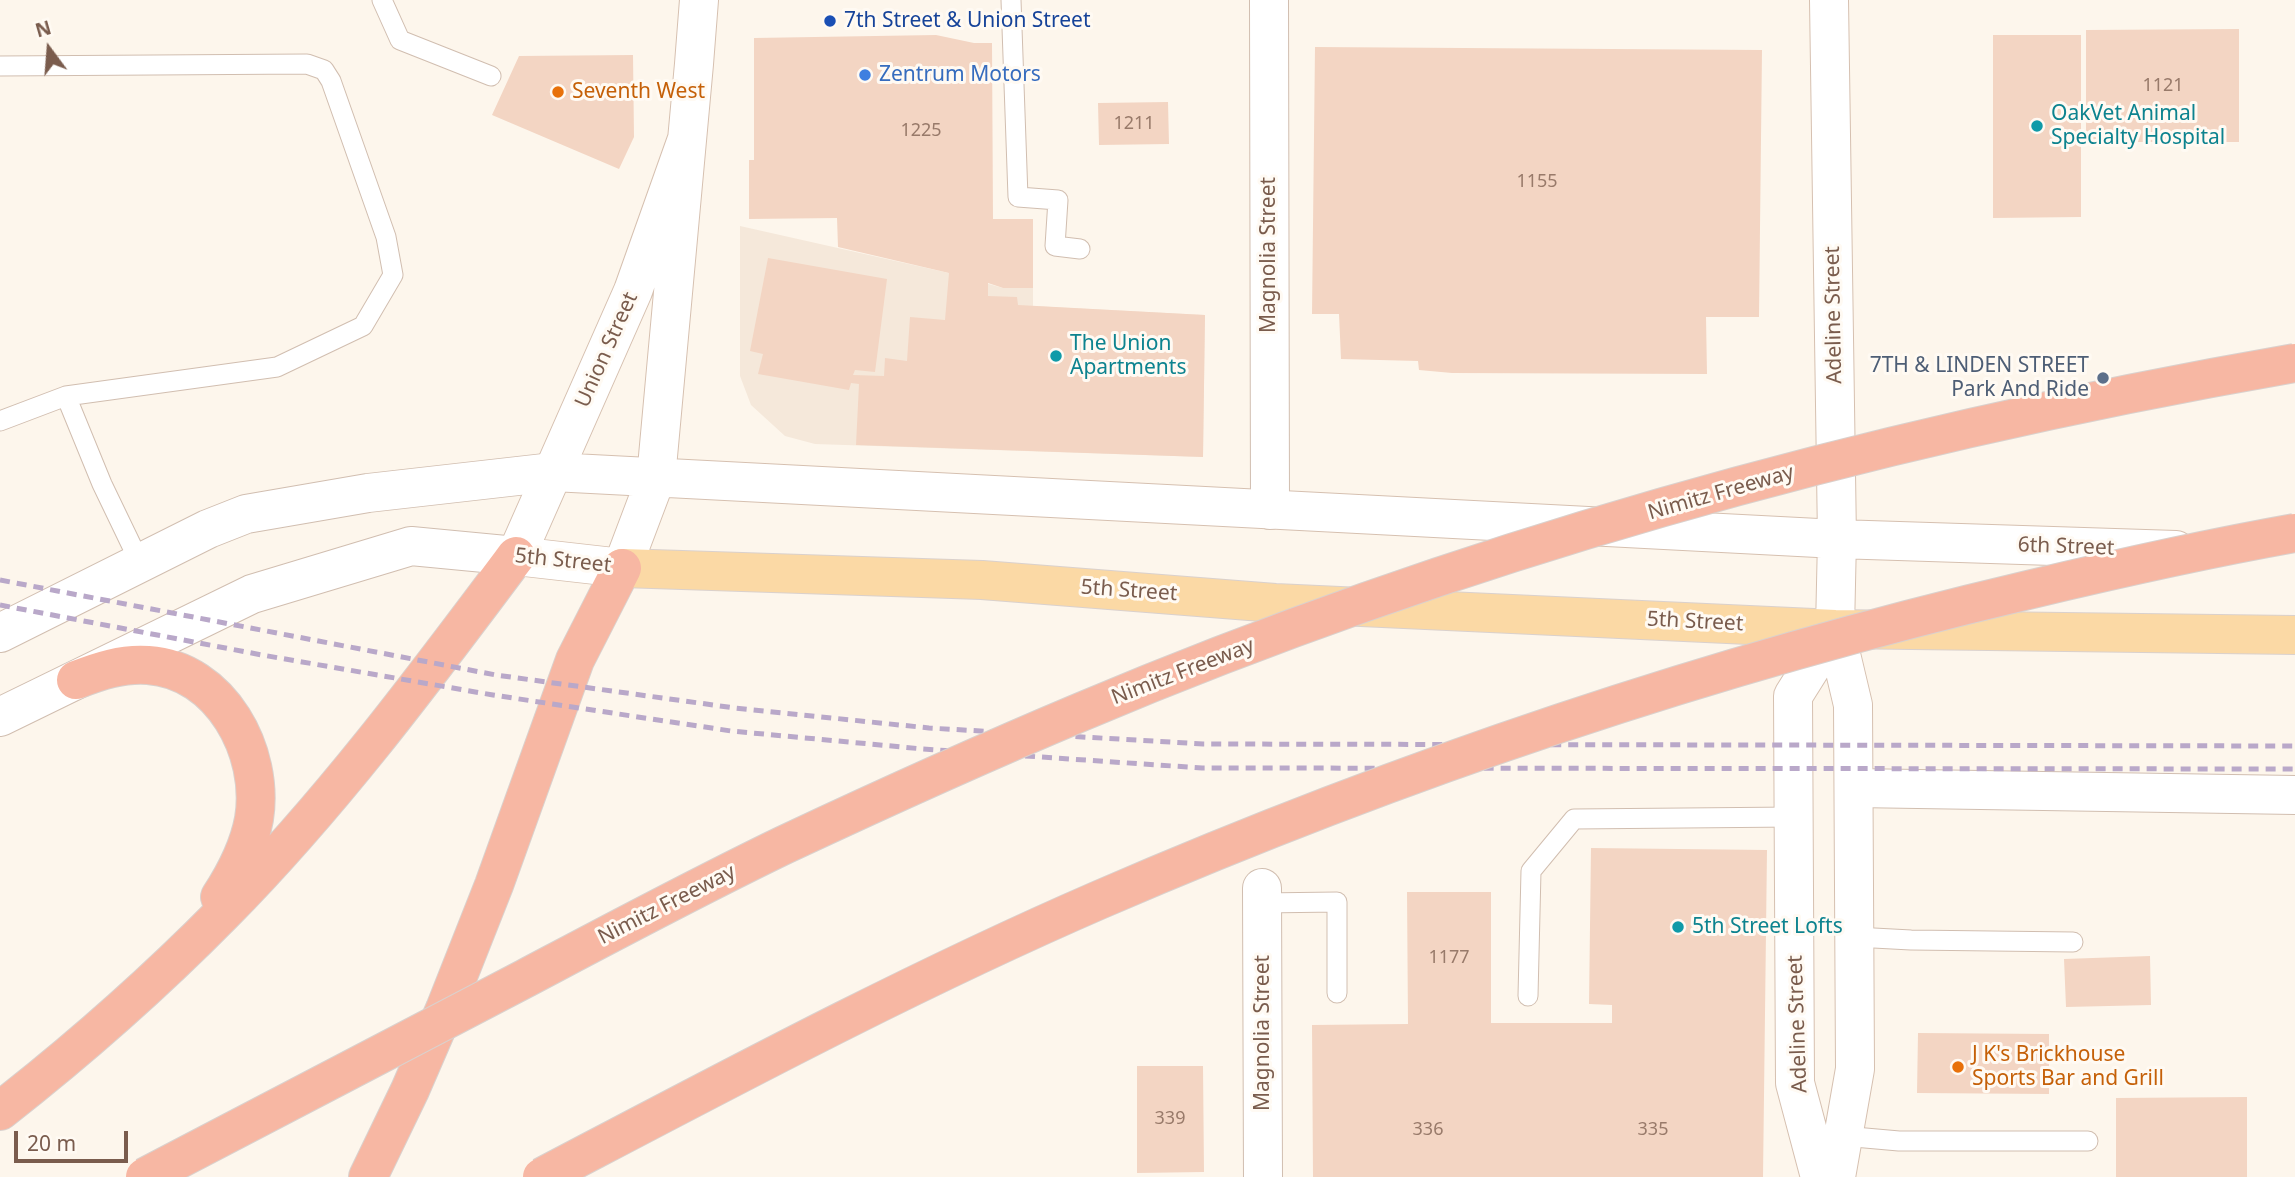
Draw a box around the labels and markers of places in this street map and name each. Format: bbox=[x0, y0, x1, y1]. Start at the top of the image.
place label: 7th Street & Union Street bbox=[844, 8, 1090, 34]
marker: 7th Street & Union Street bbox=[822, 13, 838, 29]
place label: Zentrum Motors bbox=[879, 62, 1041, 88]
marker: Zentrum Motors bbox=[857, 67, 873, 83]
place label: Seventh West bbox=[572, 79, 705, 105]
marker: Seventh West bbox=[550, 84, 566, 100]
place label: OakVet Animal Specialty Hospital bbox=[2051, 101, 2225, 151]
marker: OakVet Animal Specialty Hospital bbox=[2029, 118, 2045, 134]
place label: The Union Apartments bbox=[1070, 331, 1186, 381]
marker: The Union Apartments bbox=[1048, 348, 1064, 364]
place label: 7TH & LINDEN STREET Park And Ride bbox=[1870, 353, 2089, 403]
marker: 7TH & LINDEN STREET Park And Ride bbox=[2095, 370, 2111, 386]
place label: 5th Street Lofts bbox=[1692, 914, 1843, 940]
marker: 5th Street Lofts bbox=[1670, 919, 1686, 935]
place label: J K's Brickhouse Sports Bar and Grill bbox=[1972, 1042, 2164, 1092]
marker: J K's Brickhouse Sports Bar and Grill bbox=[1950, 1059, 1966, 1075]

